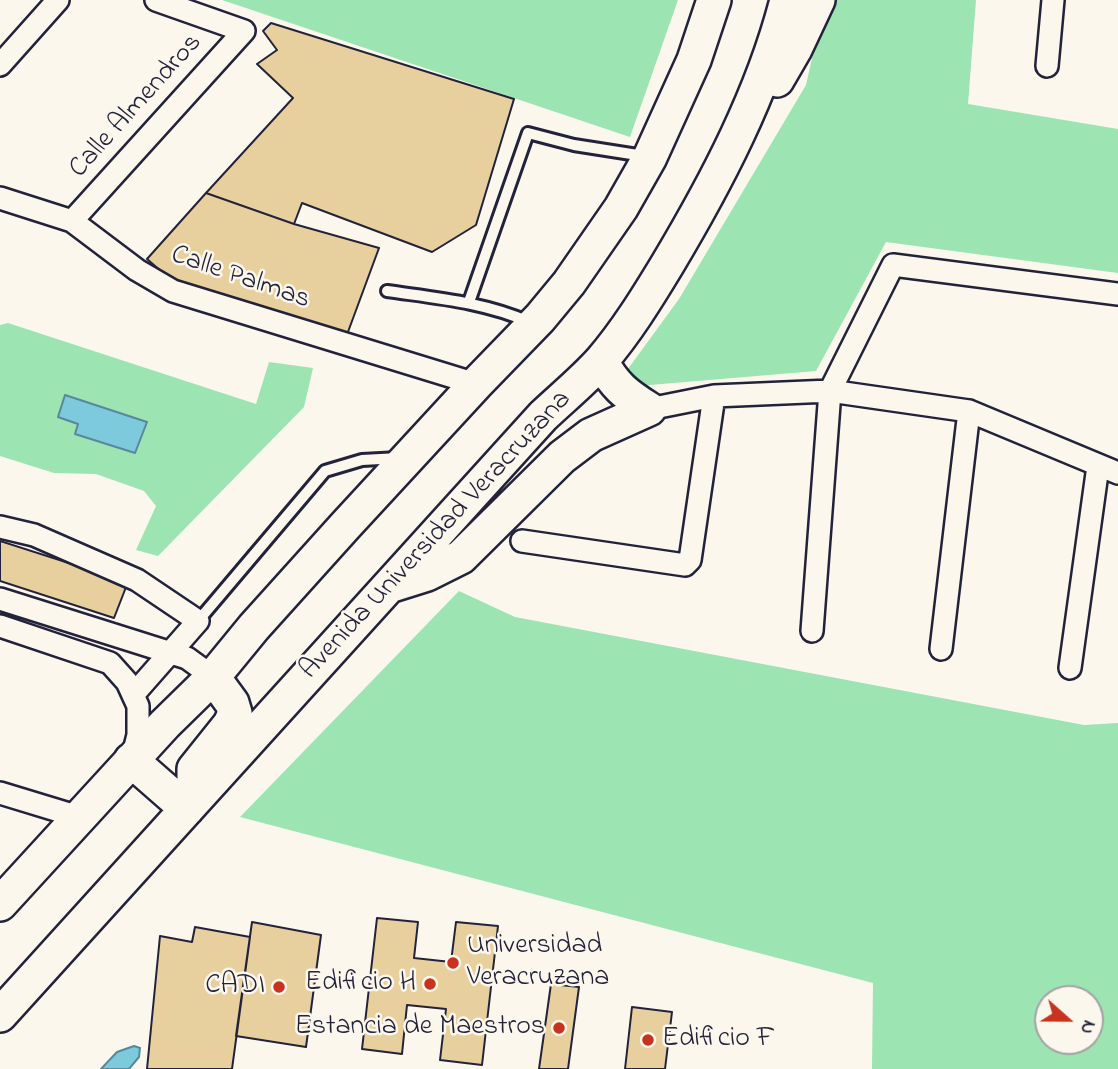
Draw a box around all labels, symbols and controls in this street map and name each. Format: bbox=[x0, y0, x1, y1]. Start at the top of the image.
street label: Calle Almendros bbox=[63, 28, 211, 186]
street label: Calle Palmas bbox=[166, 240, 314, 318]
street label: Avenida Universidad Veracruzana bbox=[294, 385, 580, 687]
place label: Universidad Veracruzana bbox=[467, 930, 609, 996]
marker: Universidad Veracruzana bbox=[445, 955, 461, 971]
place label: Edificio H bbox=[305, 967, 416, 1001]
place label: CADI bbox=[205, 970, 265, 1004]
marker: Edificio H bbox=[422, 976, 438, 992]
marker: CADI bbox=[271, 979, 287, 995]
north arrow bbox=[1034, 985, 1104, 1055]
place label: Estancia de Maestros bbox=[295, 1011, 545, 1045]
text: N bbox=[1072, 1016, 1102, 1038]
marker: Estancia de Maestros bbox=[551, 1020, 567, 1036]
place label: Edificio F bbox=[662, 1023, 775, 1057]
marker: Edificio F bbox=[640, 1032, 656, 1048]

